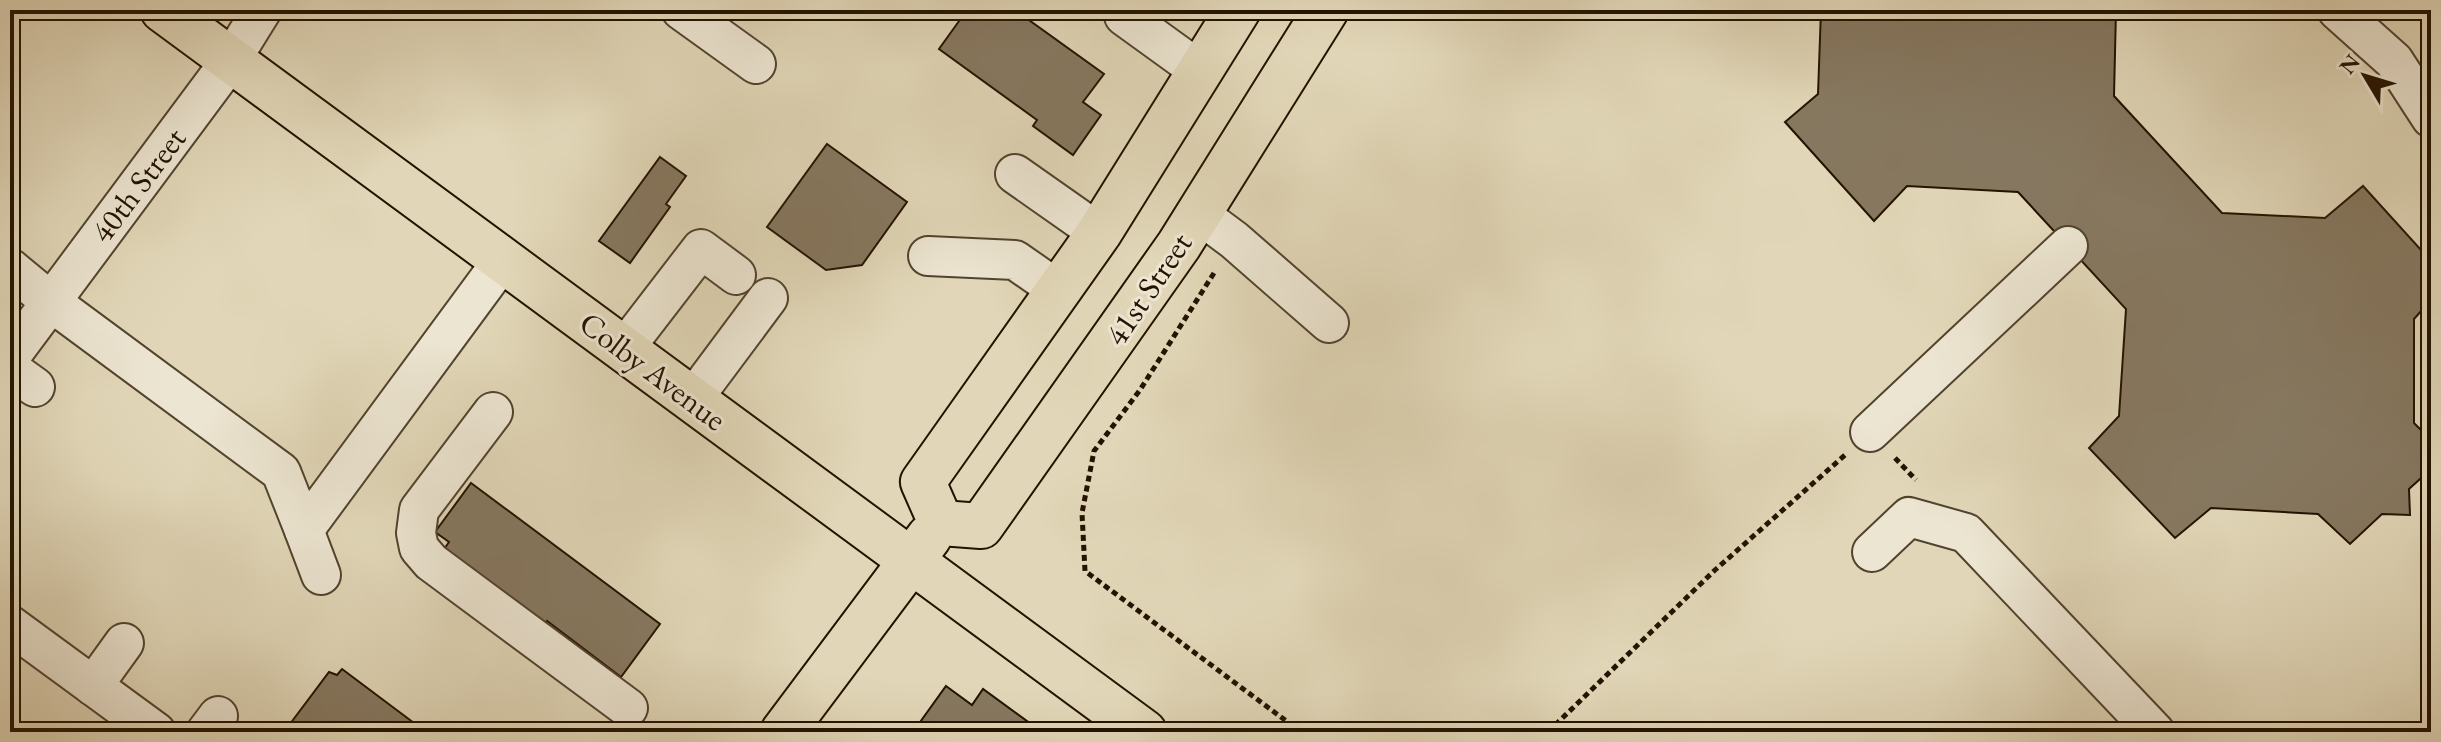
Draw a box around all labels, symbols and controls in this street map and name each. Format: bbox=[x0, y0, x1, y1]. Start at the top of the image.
north arrow bbox=[2325, 36, 2405, 116]
text: N bbox=[2333, 48, 2367, 80]
street label: 40th Street bbox=[81, 119, 195, 251]
street label: 41st Street bbox=[1095, 224, 1201, 354]
street label: Colby Avenue bbox=[571, 302, 735, 440]

